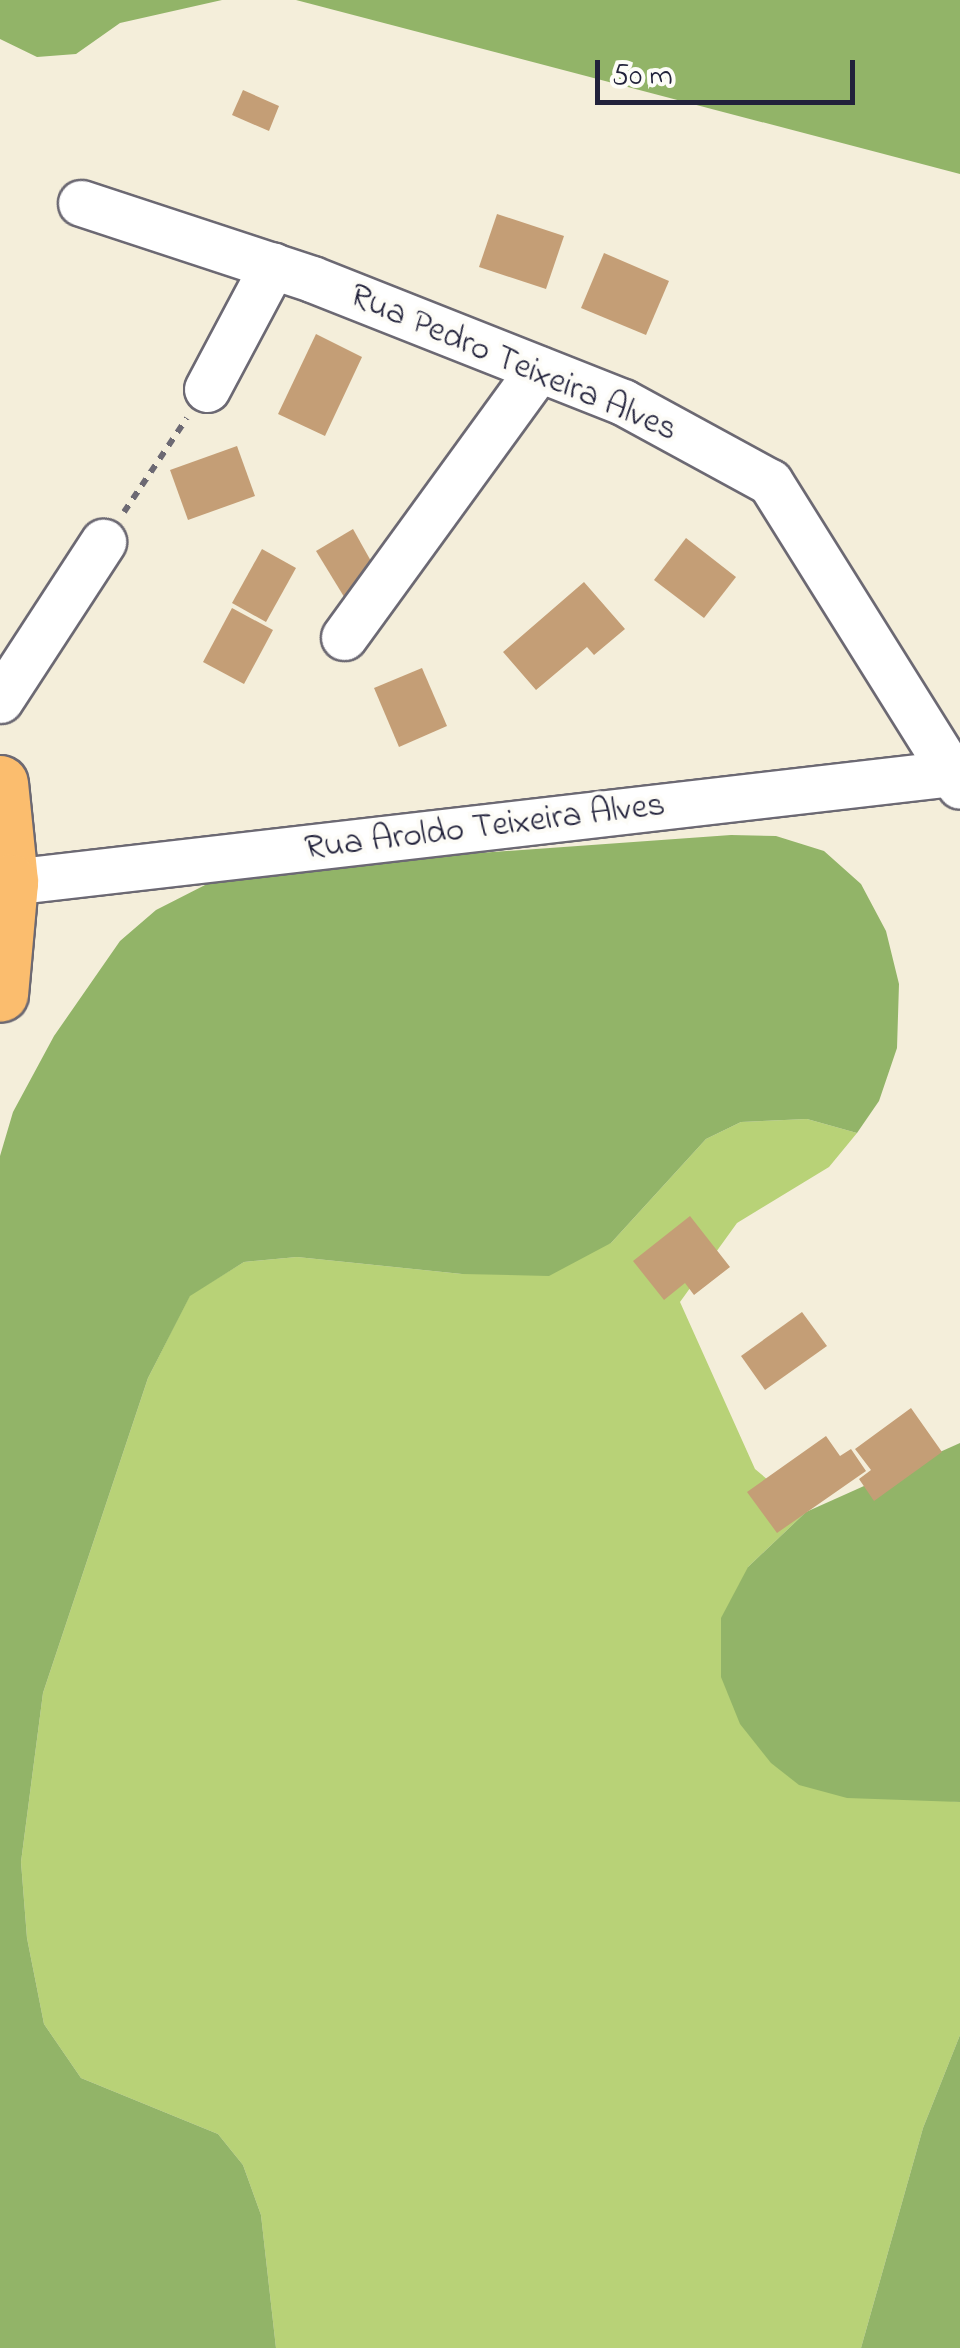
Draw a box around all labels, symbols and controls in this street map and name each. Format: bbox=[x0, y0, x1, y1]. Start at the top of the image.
scale bar bbox=[600, 40, 860, 102]
text: 50 m bbox=[612, 55, 673, 99]
street label: Rua Pedro Teixeira Alves bbox=[343, 276, 683, 452]
street label: Rua Aroldo Teixeira Alves bbox=[302, 785, 668, 871]

